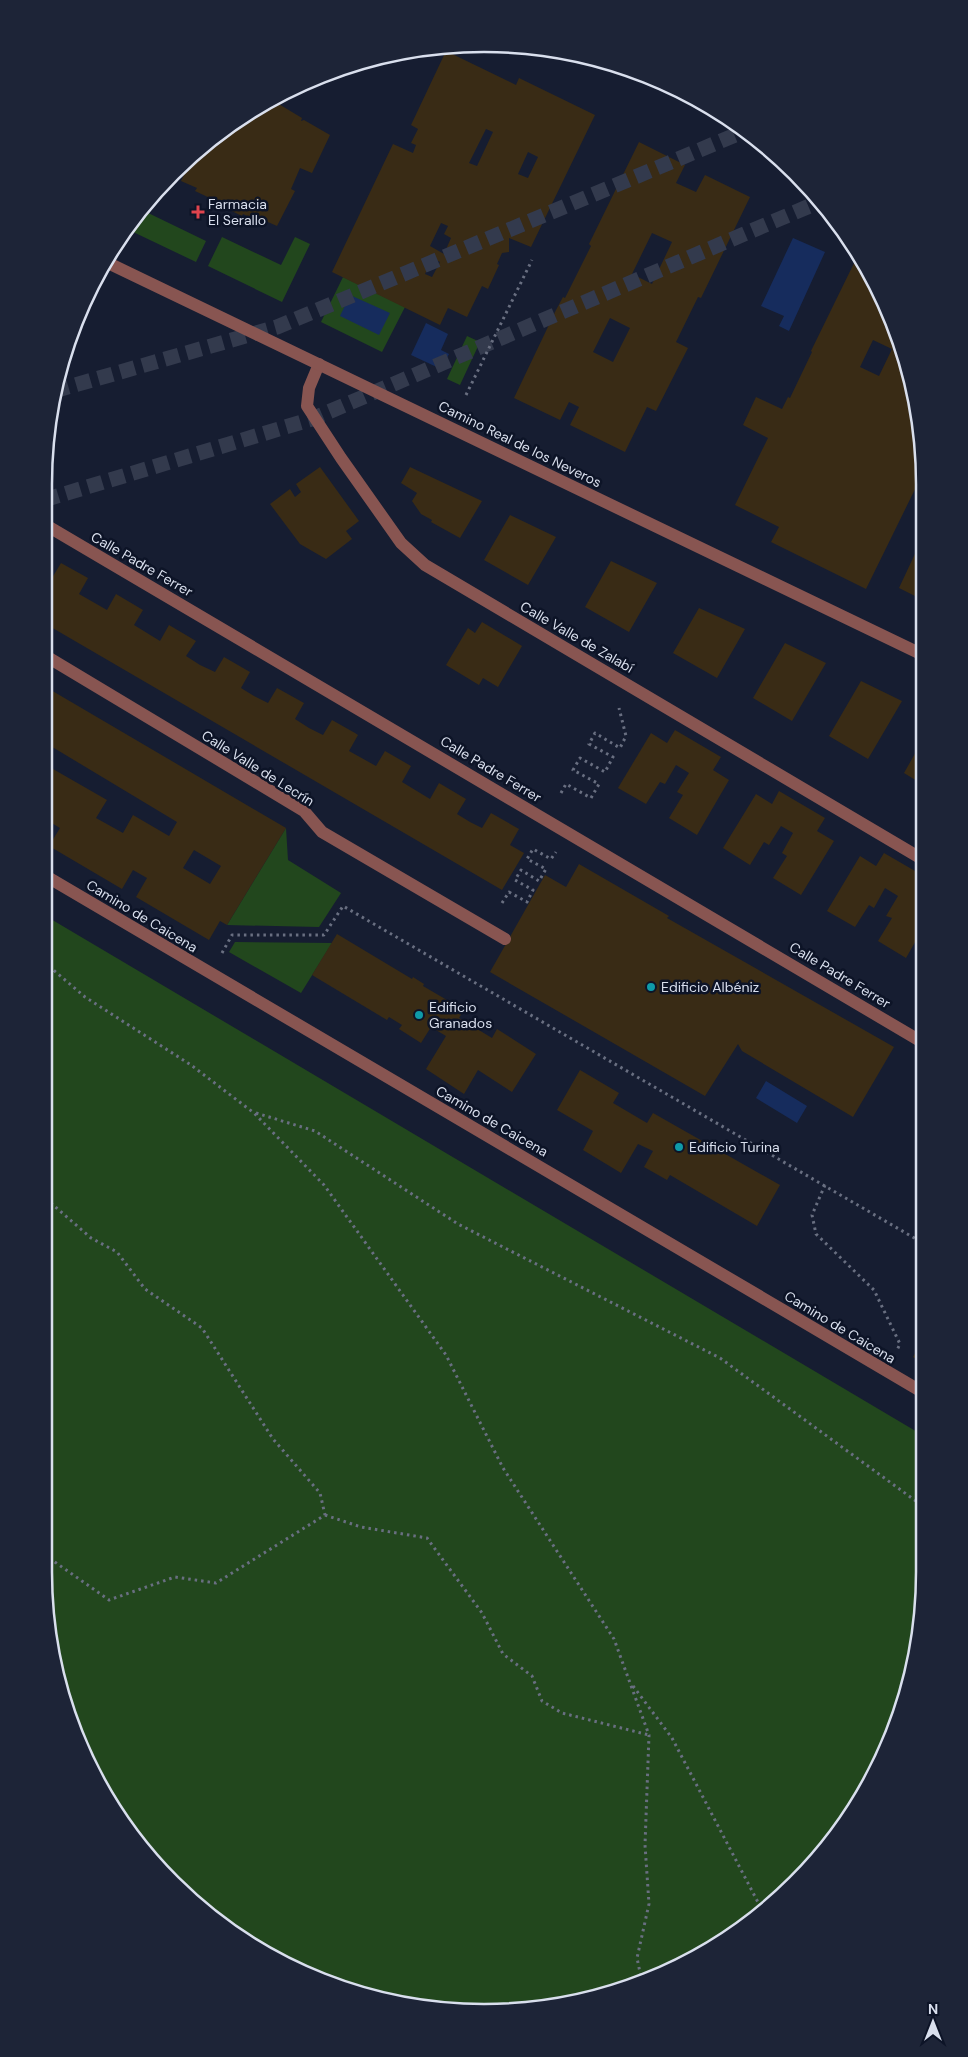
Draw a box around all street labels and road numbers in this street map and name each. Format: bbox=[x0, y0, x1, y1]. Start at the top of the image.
street label: Camino Real de los Neveros bbox=[436, 397, 604, 491]
street label: Calle Padre Ferrer bbox=[88, 528, 196, 600]
street label: Calle Valle de Zalabí bbox=[517, 597, 638, 677]
street label: Calle Valle de Lecrín bbox=[198, 726, 318, 810]
street label: Calle Padre Ferrer bbox=[437, 732, 545, 806]
street label: Camino de Caicena bbox=[83, 876, 201, 956]
street label: Calle Padre Ferrer bbox=[786, 938, 894, 1012]
street label: Camino de Caicena bbox=[433, 1082, 551, 1160]
street label: Camino de Caicena bbox=[781, 1287, 899, 1367]

